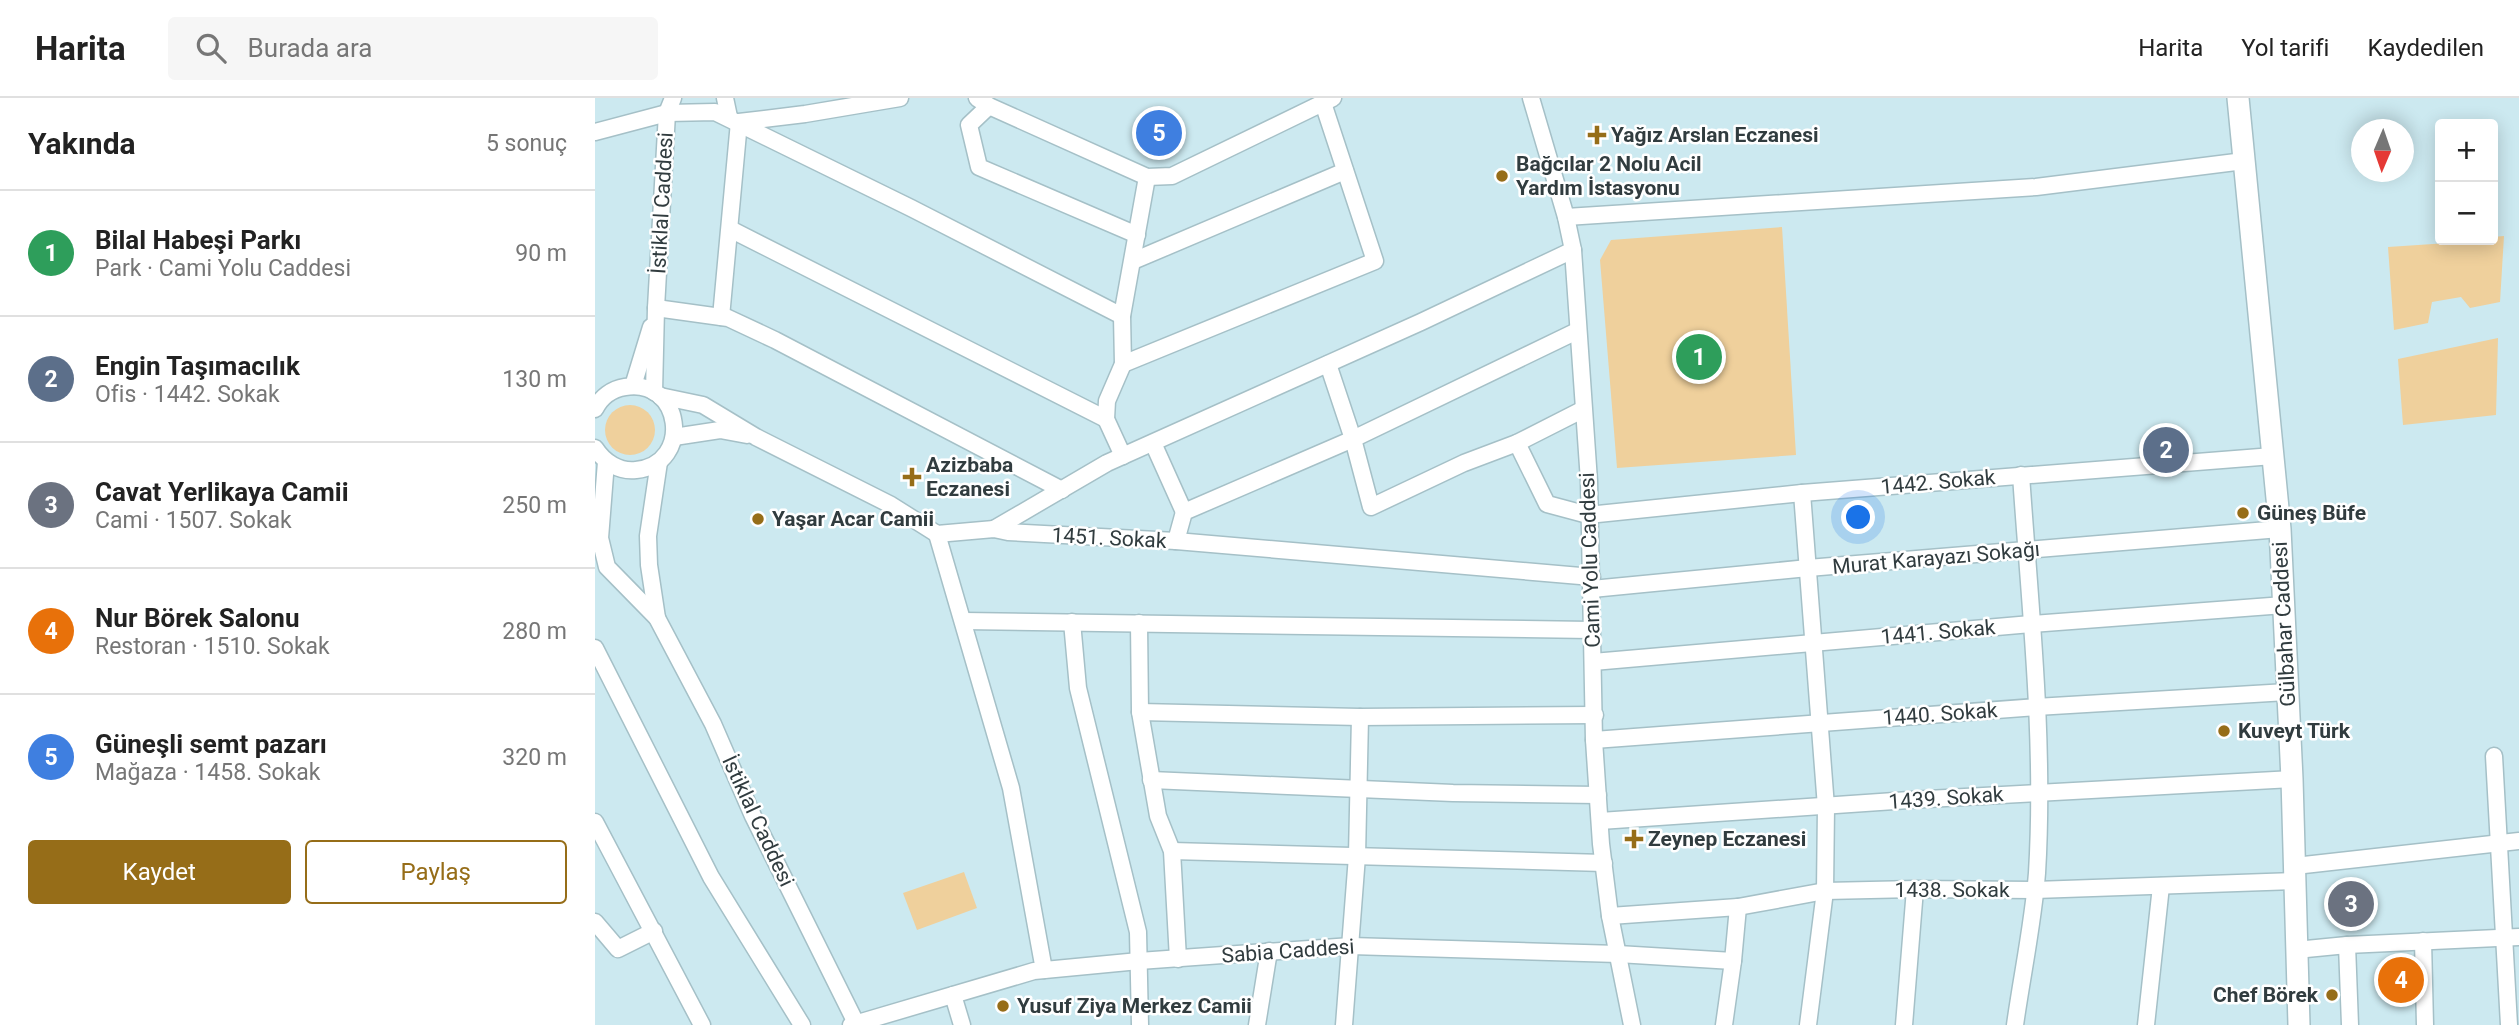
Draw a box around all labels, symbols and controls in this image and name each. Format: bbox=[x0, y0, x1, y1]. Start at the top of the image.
search box bbox=[168, 17, 658, 80]
text: Harita bbox=[35, 29, 126, 68]
icon: search bbox=[192, 29, 230, 67]
text: Burada ara bbox=[248, 33, 372, 63]
text: Harita bbox=[2138, 34, 2203, 62]
text: Yol tarifi bbox=[2241, 34, 2329, 62]
text: Kaydedilen bbox=[2367, 34, 2484, 62]
pin: 5 bbox=[1136, 107, 1182, 159]
north arrow bbox=[2351, 119, 2414, 182]
map controls bbox=[2435, 119, 2498, 245]
button: + bbox=[2435, 119, 2498, 182]
place label: Yağız Arslan Eczanesi bbox=[1611, 123, 1819, 147]
text: Yakında bbox=[28, 126, 136, 161]
marker: Yağız Arslan Eczanesi bbox=[1589, 127, 1605, 143]
text: 5 sonuç bbox=[486, 130, 567, 157]
street label: İstiklal Caddesi bbox=[646, 132, 678, 274]
place label: Bağcılar 2 Nolu Acil Yardım İstasyonu bbox=[1516, 152, 1702, 200]
marker: Bağcılar 2 Nolu Acil Yardım İstasyonu bbox=[1494, 168, 1510, 184]
button: − bbox=[2435, 182, 2498, 245]
text: Bilal Habeşi Parkı bbox=[95, 225, 301, 255]
text: 1 bbox=[44, 240, 58, 267]
text: 90 m bbox=[515, 240, 567, 267]
text: Park · Cami Yolu Caddesi bbox=[95, 255, 351, 282]
pin: 1 bbox=[1676, 331, 1722, 383]
text: Engin Taşımacılık bbox=[95, 351, 300, 381]
text: 2 bbox=[44, 366, 58, 393]
text: 130 m bbox=[502, 366, 567, 393]
text: Ofis · 1442. Sokak bbox=[95, 381, 280, 408]
pin: 2 bbox=[2143, 424, 2189, 476]
place label: Azizbaba Eczanesi bbox=[926, 453, 1013, 501]
street label: 1442. Sokak bbox=[1880, 465, 1997, 499]
marker: Azizbaba Eczanesi bbox=[904, 469, 920, 485]
street label: Cami Yolu Caddesi bbox=[1575, 472, 1605, 648]
text: Cavat Yerlikaya Camii bbox=[95, 477, 349, 507]
text: 3 bbox=[44, 492, 58, 519]
text: 250 m bbox=[502, 492, 567, 519]
your location bbox=[1841, 500, 1875, 534]
place label: Güneş Büfe bbox=[2257, 501, 2366, 525]
marker: Güneş Büfe bbox=[2235, 505, 2251, 521]
text: Cami · 1507. Sokak bbox=[95, 507, 292, 534]
place label: Yaşar Acar Camii bbox=[772, 507, 934, 531]
marker: Yaşar Acar Camii bbox=[750, 511, 766, 527]
street label: 1451. Sokak bbox=[1051, 523, 1167, 553]
street label: Murat Karayazı Sokağı bbox=[1831, 537, 2041, 579]
street label: Gülbahar Caddesi bbox=[2268, 541, 2300, 707]
text: Nur Börek Salonu bbox=[95, 603, 299, 633]
street label: 1441. Sokak bbox=[1880, 615, 1997, 649]
text: 4 bbox=[44, 618, 58, 645]
text: 280 m bbox=[502, 618, 567, 645]
text: Restoran · 1510. Sokak bbox=[95, 633, 330, 660]
street label: 1440. Sokak bbox=[1882, 698, 1999, 730]
place label: Kuveyt Türk bbox=[2238, 719, 2351, 743]
marker: Kuveyt Türk bbox=[2216, 723, 2232, 739]
text: Güneşli semt pazarı bbox=[95, 729, 327, 759]
text: 5 bbox=[44, 744, 58, 771]
text: 320 m bbox=[502, 744, 567, 771]
street label: İstiklal Caddesi bbox=[717, 752, 799, 890]
text: Mağaza · 1458. Sokak bbox=[95, 759, 320, 786]
street label: 1439. Sokak bbox=[1888, 782, 2005, 814]
place label: Zeynep Eczanesi bbox=[1648, 827, 1806, 851]
marker: Zeynep Eczanesi bbox=[1626, 831, 1642, 847]
button: Kaydet bbox=[28, 840, 291, 904]
button: Paylaş bbox=[305, 840, 567, 904]
street label: 1438. Sokak bbox=[1894, 878, 2010, 902]
pin: 3 bbox=[2328, 878, 2374, 930]
street label: Sabia Caddesi bbox=[1221, 934, 1355, 968]
pin: 4 bbox=[2378, 954, 2424, 1006]
place label: Chef Börek bbox=[2213, 983, 2319, 1007]
marker: Chef Börek bbox=[2324, 987, 2340, 1003]
place label: Yusuf Ziya Merkez Camii bbox=[1017, 994, 1252, 1018]
marker: Yusuf Ziya Merkez Camii bbox=[995, 998, 1011, 1014]

